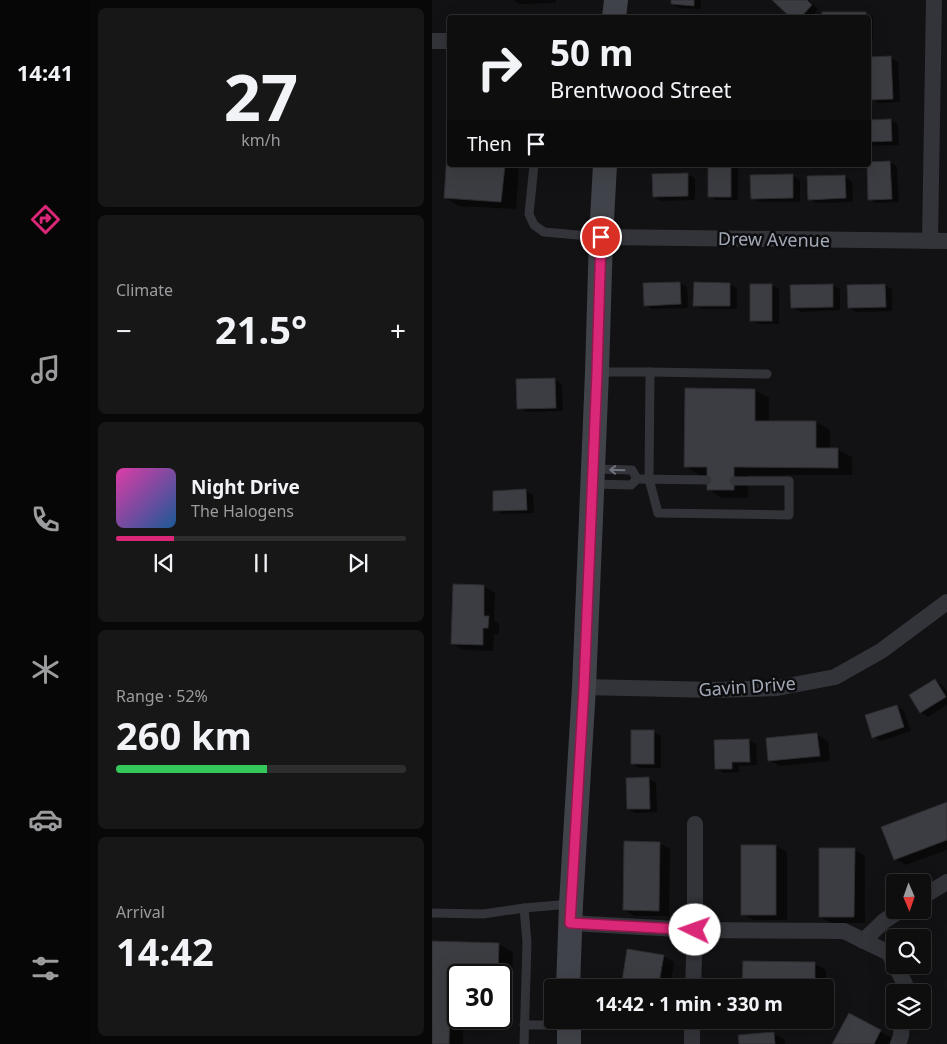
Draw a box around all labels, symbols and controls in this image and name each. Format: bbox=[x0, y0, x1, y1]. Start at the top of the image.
text: 50 m bbox=[550, 29, 633, 76]
icon: right bbox=[467, 35, 532, 100]
text: 27 bbox=[224, 52, 298, 140]
text: 14:41 bbox=[17, 57, 73, 87]
text: Brentwood Street bbox=[550, 74, 731, 104]
text: km/h bbox=[241, 129, 281, 151]
icon: arrive bbox=[522, 130, 550, 158]
text: Then bbox=[467, 131, 512, 157]
icon: directions bbox=[28, 202, 63, 237]
pin bbox=[580, 216, 622, 258]
icon: arrive bbox=[587, 223, 615, 251]
street label: Drew Avenue bbox=[718, 226, 830, 252]
text: Climate bbox=[116, 279, 173, 301]
text: 21.5° bbox=[215, 303, 307, 355]
text: − bbox=[116, 311, 132, 349]
text: + bbox=[390, 311, 406, 349]
icon: music bbox=[28, 352, 63, 387]
one-way arrow bbox=[609, 465, 626, 475]
text: Night Drive bbox=[191, 474, 300, 500]
text: The Halogens bbox=[191, 500, 294, 522]
icon: phone bbox=[28, 502, 63, 537]
icon: previous bbox=[150, 549, 178, 577]
icon: pause bbox=[247, 549, 275, 577]
icon: next bbox=[344, 549, 372, 577]
icon: climate bbox=[28, 652, 63, 687]
street label: Gavin Drive bbox=[698, 671, 796, 701]
text: Range · 52% bbox=[116, 685, 208, 707]
text: 260 km bbox=[116, 709, 252, 761]
icon: car bbox=[28, 802, 63, 837]
north arrow bbox=[886, 874, 931, 919]
map controls bbox=[886, 874, 931, 1029]
text: Arrival bbox=[116, 901, 165, 923]
position arrow bbox=[668, 903, 720, 955]
text: 14:42 bbox=[116, 925, 214, 977]
button: search bbox=[886, 929, 931, 974]
icon: filters bbox=[28, 951, 63, 986]
speed limit sign: 30 bbox=[447, 964, 512, 1029]
button: layers bbox=[886, 984, 931, 1029]
text: 14:42 · 1 min · 330 m bbox=[595, 991, 783, 1017]

